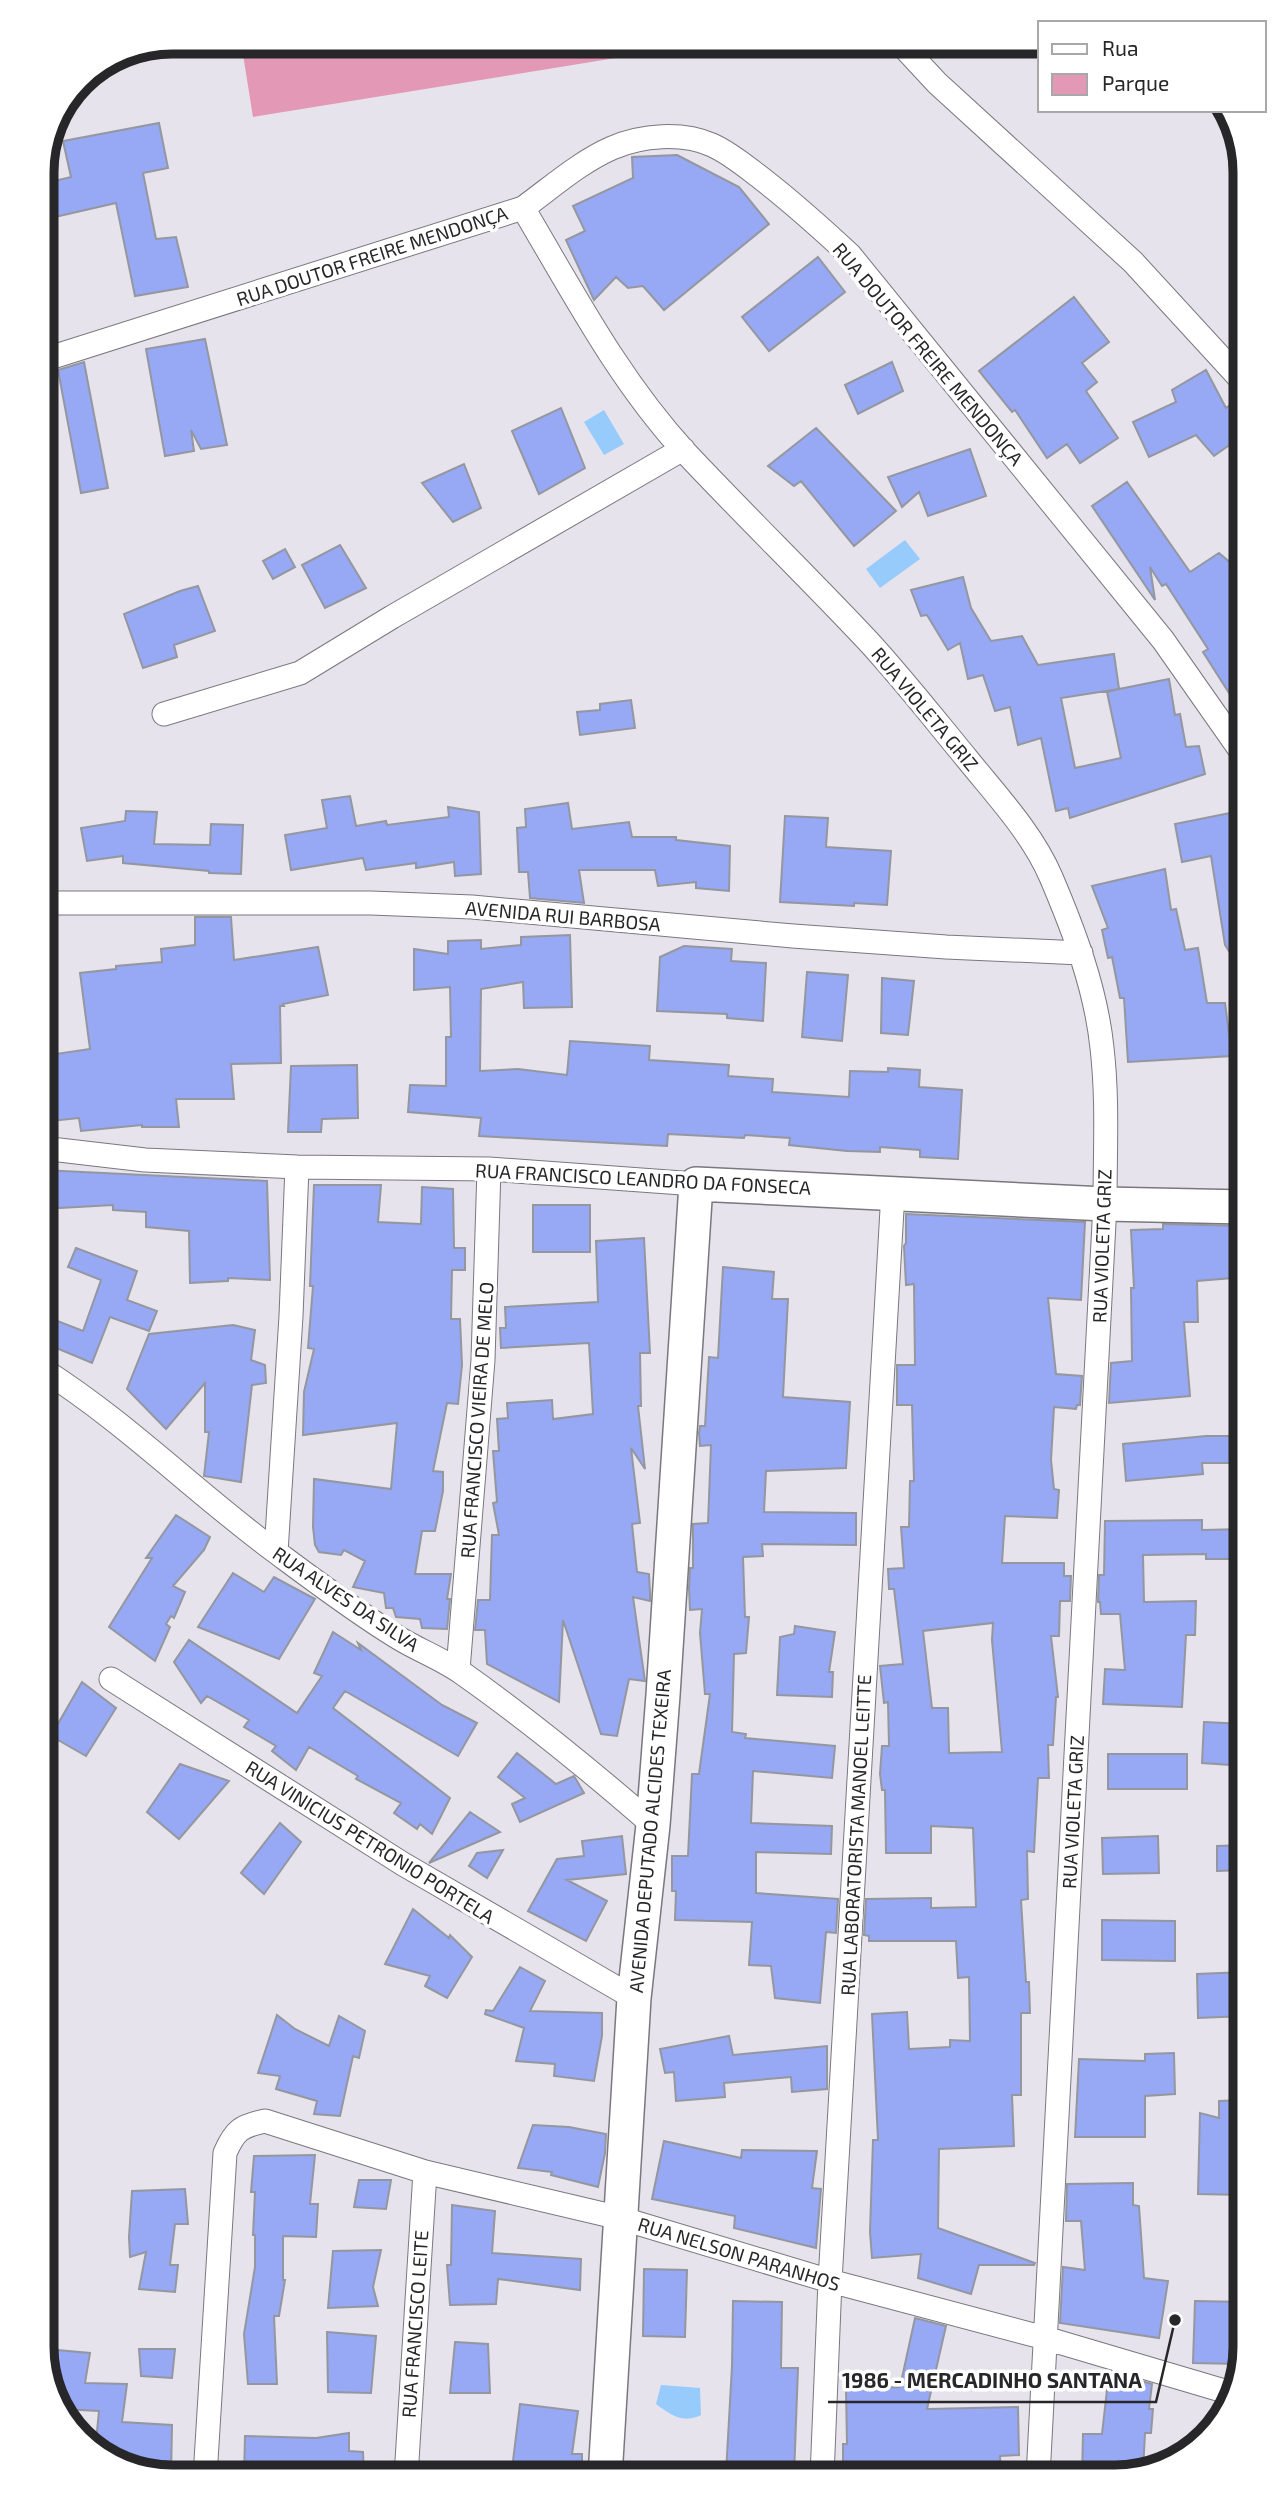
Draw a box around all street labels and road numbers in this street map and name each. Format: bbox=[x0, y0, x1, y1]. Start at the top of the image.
street label: RUA DOUTOR FREIRE MENDONÇA bbox=[233, 201, 511, 311]
street label: RUA DOUTOR FREIRE MENDONÇA bbox=[828, 238, 1028, 470]
street label: RUA VIOLETA GRIZ bbox=[867, 642, 984, 775]
street label: AVENIDA RUI BARBOSA bbox=[465, 896, 662, 936]
street label: RUA FRANCISCO LEANDRO DA FONSECA bbox=[475, 1158, 812, 1199]
street label: RUA VIOLETA GRIZ bbox=[1087, 1169, 1116, 1323]
street label: RUA FRANCISCO VIEIRA DE MELO bbox=[455, 1281, 498, 1559]
street label: RUA ALVES DA SILVA bbox=[269, 1541, 424, 1656]
street label: AVENIDA DEPUTADO ALCIDES TEXEIRA bbox=[624, 1668, 675, 1994]
street label: RUA LABORATORISTA MANOEL LEITTE bbox=[836, 1674, 875, 1996]
street label: RUA VIOLETA GRIZ bbox=[1057, 1734, 1088, 1889]
street label: RUA VINICIUS PETRONIO PORTELA bbox=[242, 1755, 499, 1928]
street label: RUA NELSON PARANHOS bbox=[635, 2212, 843, 2295]
street label: RUA FRANCISCO LEITE bbox=[396, 2229, 433, 2419]

